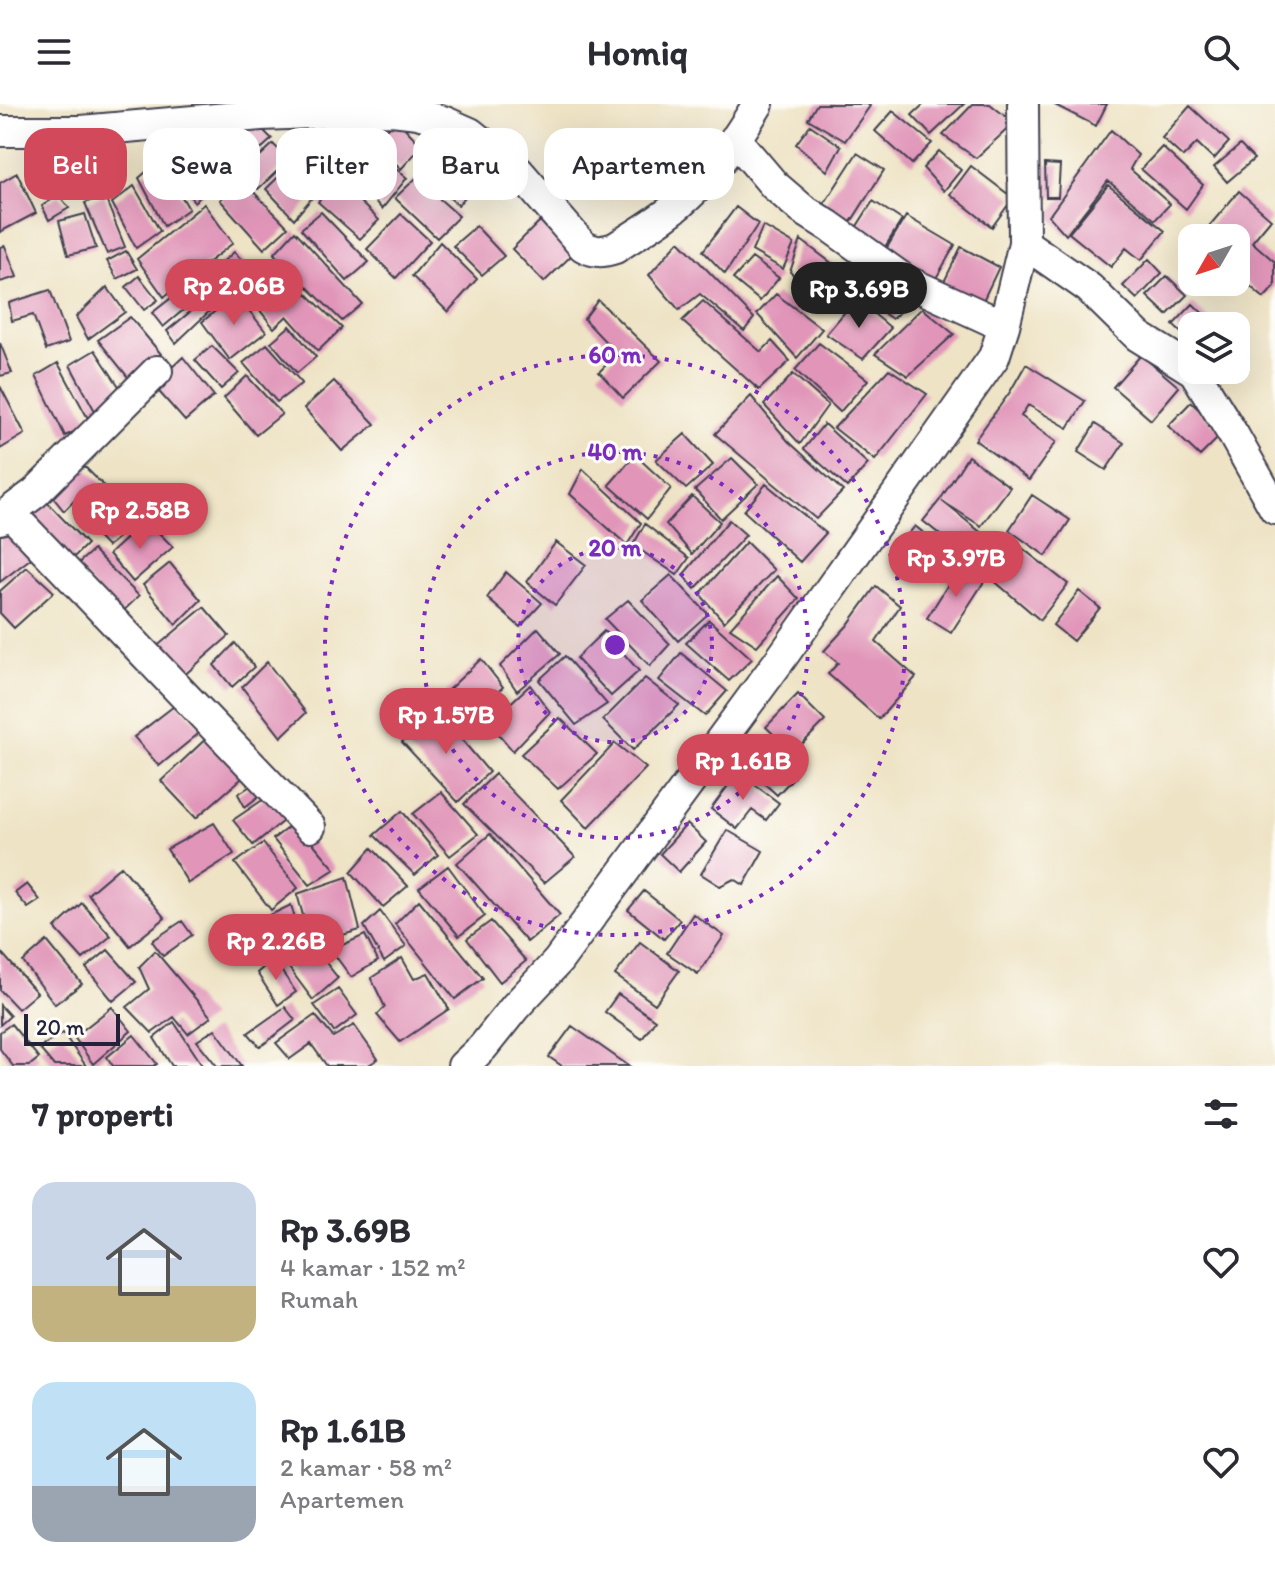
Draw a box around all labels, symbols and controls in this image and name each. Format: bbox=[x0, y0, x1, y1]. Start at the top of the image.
icon: menu bbox=[32, 30, 76, 74]
icon: search bbox=[1199, 30, 1243, 74]
text: Homiq bbox=[587, 31, 688, 74]
chip: Beli bbox=[24, 128, 127, 200]
chip: Sewa bbox=[143, 128, 260, 200]
chip: Filter bbox=[276, 128, 397, 200]
chip: Baru bbox=[413, 128, 528, 200]
chip: Apartemen bbox=[544, 128, 734, 200]
north arrow bbox=[1178, 224, 1250, 296]
map controls bbox=[1178, 224, 1250, 384]
pin: Rp 2.06B bbox=[151, 259, 317, 327]
pin: Rp 3.69B bbox=[776, 262, 942, 330]
text: Rp 2.06B bbox=[183, 269, 285, 301]
text: Rp 3.69B bbox=[809, 272, 909, 304]
button: layers bbox=[1178, 312, 1250, 384]
text: 60 m bbox=[588, 340, 642, 369]
text: 40 m bbox=[588, 437, 643, 466]
pin: Rp 2.58B bbox=[57, 483, 223, 551]
text: Rp 2.58B bbox=[90, 493, 190, 525]
pin: Rp 3.97B bbox=[873, 531, 1039, 599]
text: 20 m bbox=[589, 533, 642, 562]
text: Rp 3.97B bbox=[906, 541, 1006, 573]
centre of rings bbox=[601, 631, 629, 659]
pin: Rp 1.57B bbox=[363, 688, 529, 756]
text: Rp 1.57B bbox=[397, 698, 495, 730]
pin: Rp 1.61B bbox=[660, 734, 826, 802]
text: Rp 1.61B bbox=[695, 744, 791, 776]
pin: Rp 2.26B bbox=[193, 914, 359, 982]
text: Rp 2.26B bbox=[226, 924, 326, 956]
scale bar bbox=[24, 1010, 120, 1046]
text: 20 m bbox=[36, 1014, 85, 1041]
icon: filters bbox=[1199, 1092, 1243, 1136]
text: 7 properti bbox=[32, 1094, 174, 1135]
text: Rp 3.69B bbox=[280, 1210, 411, 1251]
icon: home bbox=[96, 1214, 192, 1310]
icon: heart bbox=[1199, 1240, 1243, 1284]
text: 4 kamar · 152 m² bbox=[280, 1251, 466, 1283]
text: Rumah bbox=[280, 1283, 358, 1315]
text: Rp 1.61B bbox=[280, 1410, 406, 1451]
icon: home bbox=[96, 1414, 192, 1510]
icon: heart bbox=[1199, 1440, 1243, 1484]
text: 2 kamar · 58 m² bbox=[280, 1451, 452, 1483]
text: Apartemen bbox=[280, 1483, 404, 1515]

